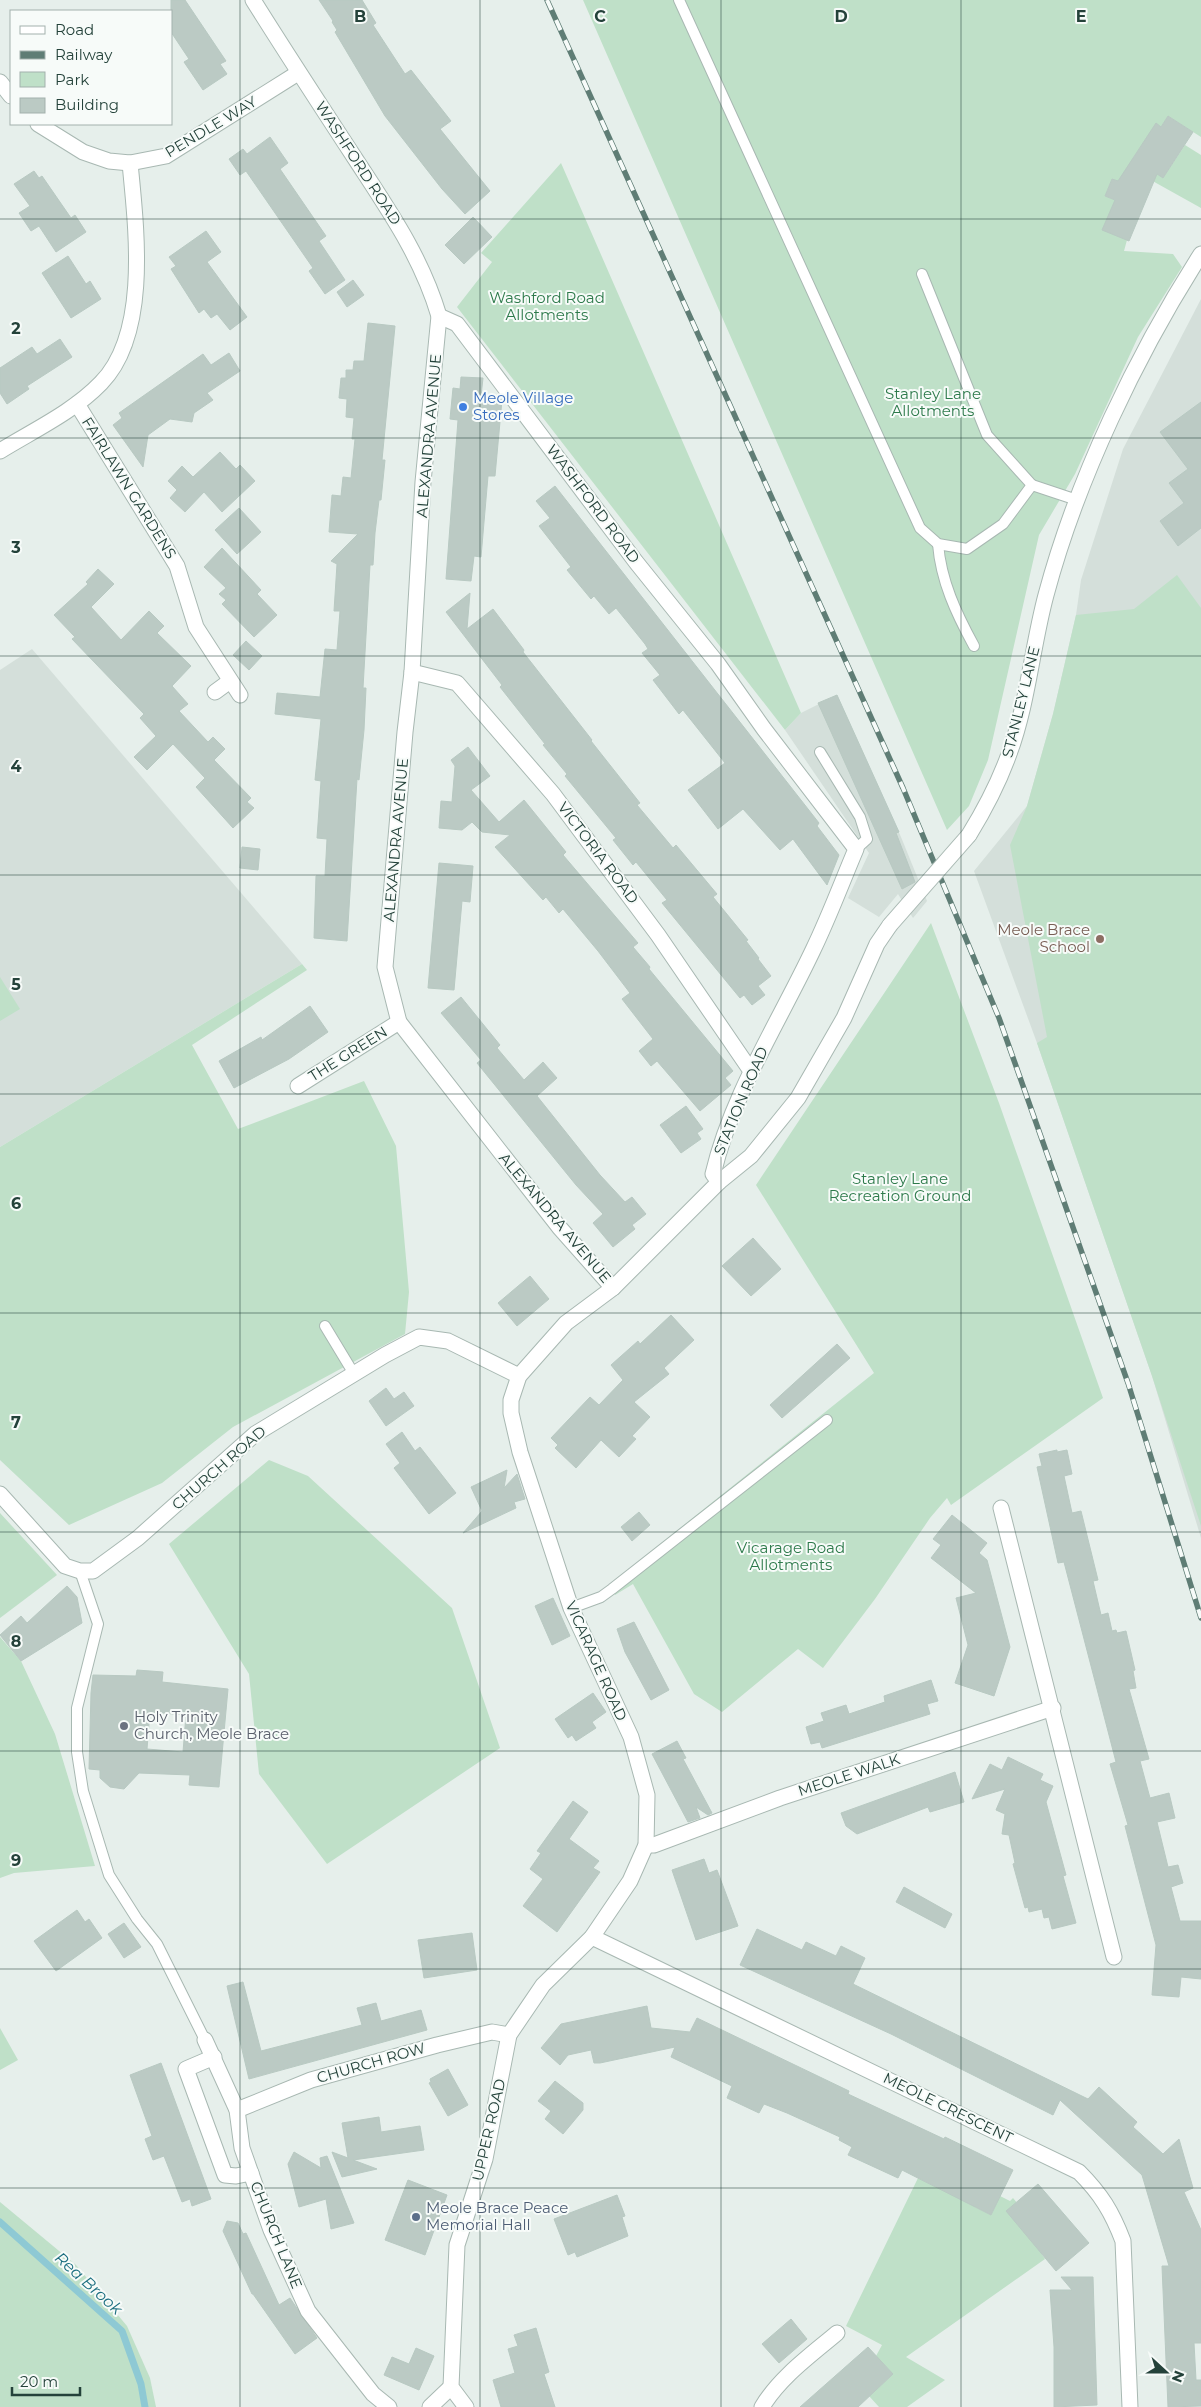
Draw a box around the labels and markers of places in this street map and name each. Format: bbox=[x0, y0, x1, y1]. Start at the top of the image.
place label: Meole Village Stores bbox=[473, 388, 573, 424]
marker: Meole Village Stores bbox=[457, 401, 469, 413]
place label: Meole Brace School bbox=[997, 920, 1090, 956]
marker: Meole Brace School bbox=[1094, 933, 1106, 945]
place label: Holy Trinity Church, Meole Brace bbox=[134, 1707, 289, 1743]
marker: Holy Trinity Church, Meole Brace bbox=[118, 1720, 130, 1732]
place label: Meole Brace Peace Memorial Hall bbox=[426, 2198, 568, 2234]
marker: Meole Brace Peace Memorial Hall bbox=[410, 2211, 422, 2223]

